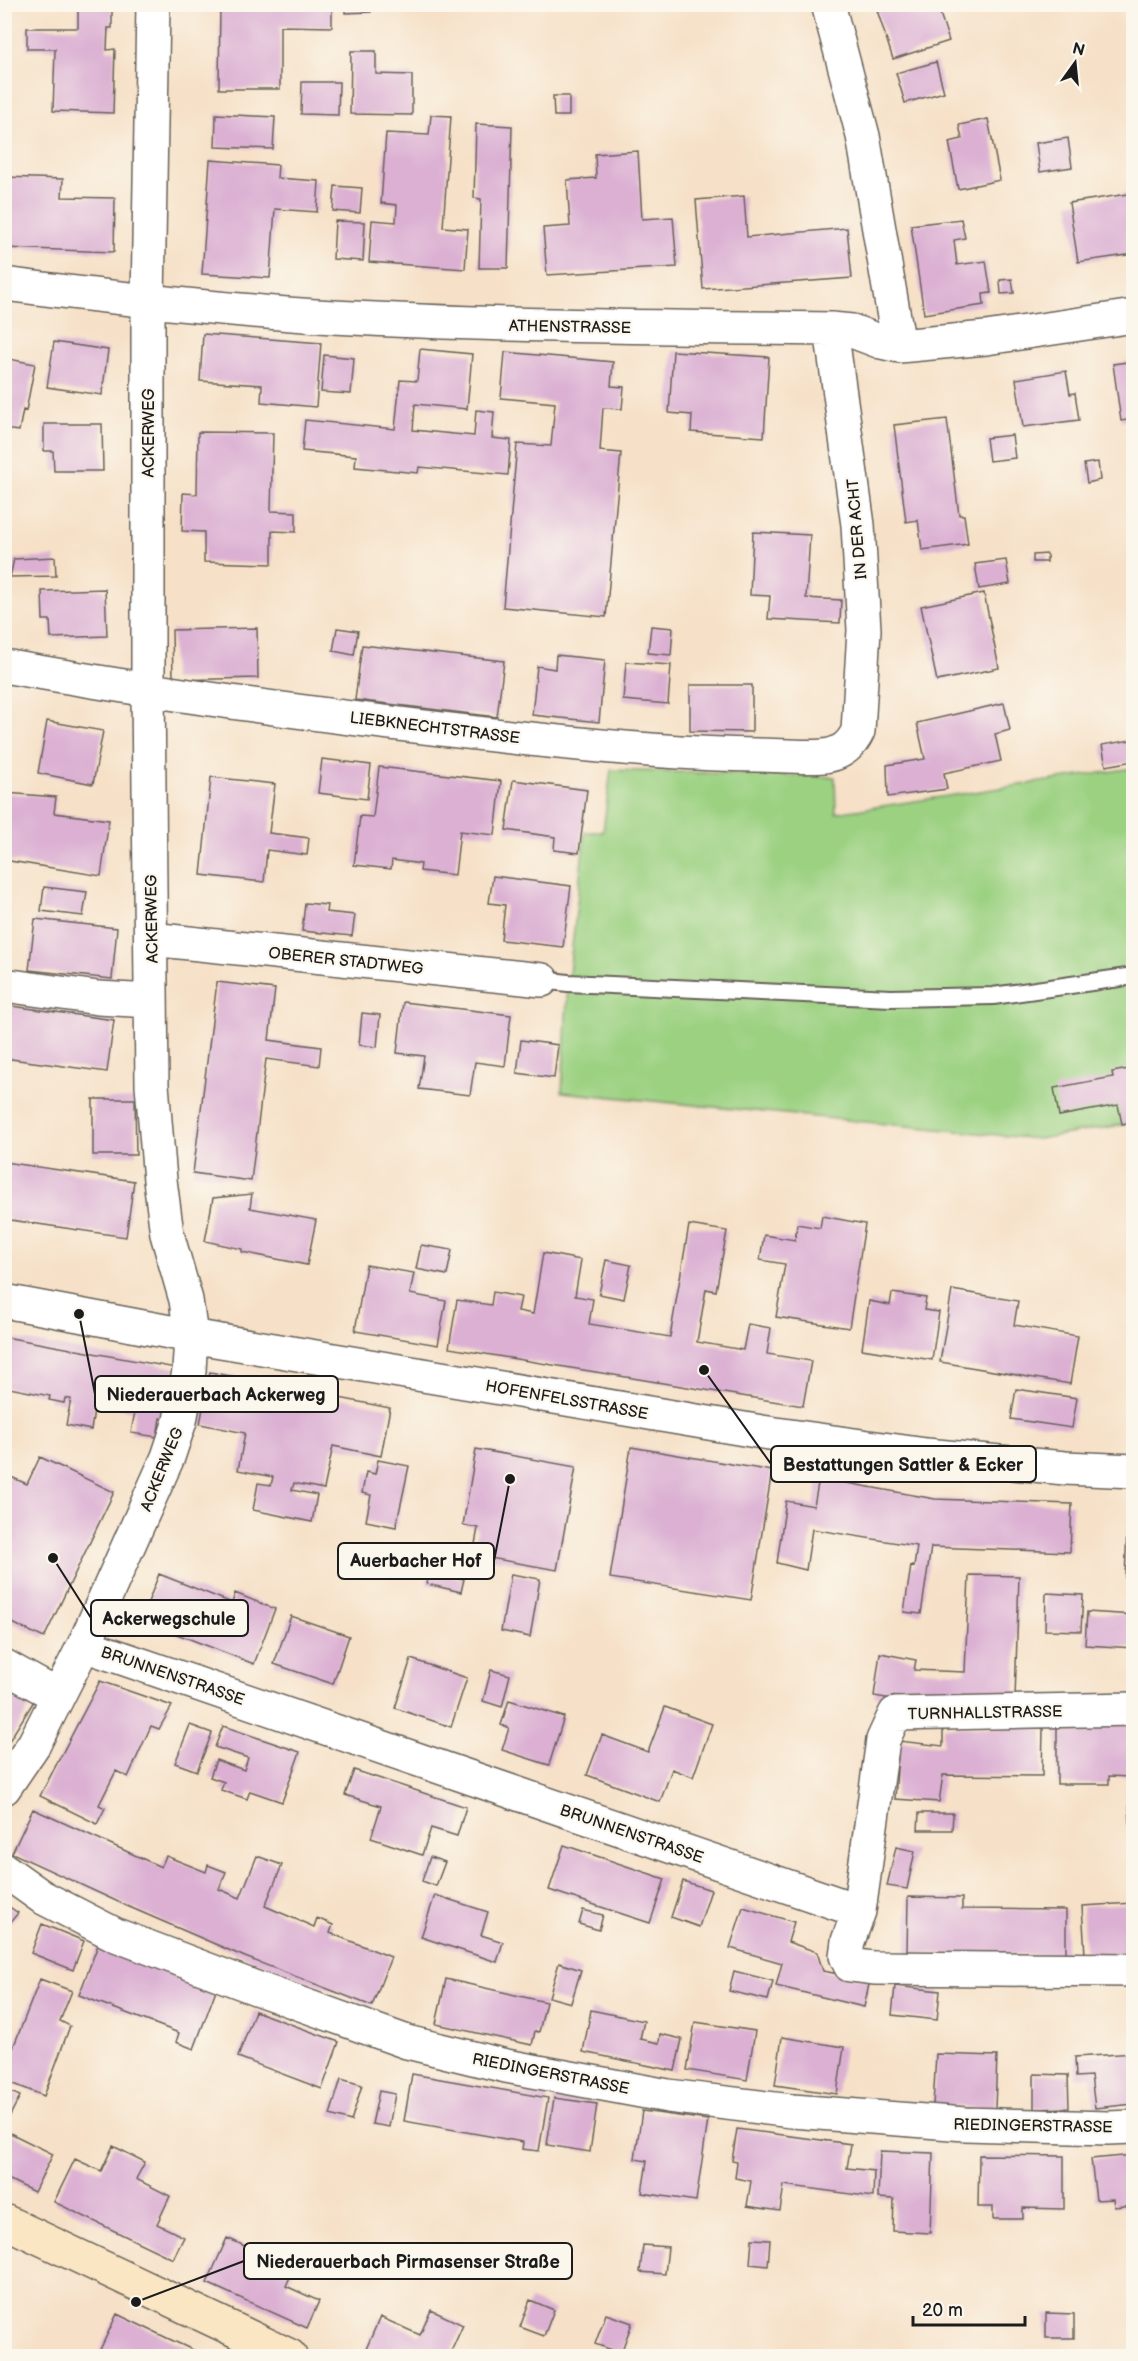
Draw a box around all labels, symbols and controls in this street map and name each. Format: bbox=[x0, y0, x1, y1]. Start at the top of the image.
north arrow bbox=[1045, 33, 1105, 93]
text: N bbox=[1070, 39, 1087, 61]
street label: ATHENSTRASSE bbox=[509, 317, 631, 338]
street label: ACKERWEG bbox=[140, 389, 159, 477]
street label: IN DER ACHT bbox=[844, 477, 871, 580]
street label: LIEBKNECHTSTRASSE bbox=[349, 709, 521, 748]
street label: ACKERWEG bbox=[142, 874, 163, 964]
street label: OBERER STADTWEG bbox=[268, 944, 424, 979]
callout: Niederauerbach Ackerweg bbox=[95, 1376, 338, 1412]
street label: HOFENFELSSTRASSE bbox=[484, 1377, 650, 1424]
text: Niederauerbach Ackerweg bbox=[107, 1385, 325, 1406]
street label: ACKERWEG bbox=[137, 1425, 188, 1514]
callout: Bestattungen Sattler & Ecker bbox=[771, 1446, 1036, 1482]
text: Bestattungen Sattler & Ecker bbox=[783, 1455, 1024, 1476]
callout: Auerbacher Hof bbox=[338, 1543, 494, 1579]
text: Auerbacher Hof bbox=[349, 1551, 482, 1572]
callout: Ackerwegschule bbox=[91, 1600, 248, 1636]
text: Ackerwegschule bbox=[101, 1609, 236, 1630]
street label: BRUNNENSTRASSE bbox=[98, 1643, 247, 1710]
street label: TURNHALLSTRASSE bbox=[908, 1703, 1063, 1724]
street label: BRUNNENSTRASSE bbox=[557, 1801, 706, 1868]
street label: RIEDINGERSTRASSE bbox=[471, 2050, 631, 2099]
street label: RIEDINGERSTRASSE bbox=[953, 2116, 1113, 2137]
callout: Niederauerbach Pirmasenser Straße bbox=[244, 2243, 572, 2279]
text: Niederauerbach Pirmasenser Straße bbox=[256, 2252, 560, 2273]
scale bar bbox=[913, 2289, 1026, 2327]
text: 20 m bbox=[922, 2300, 963, 2321]

